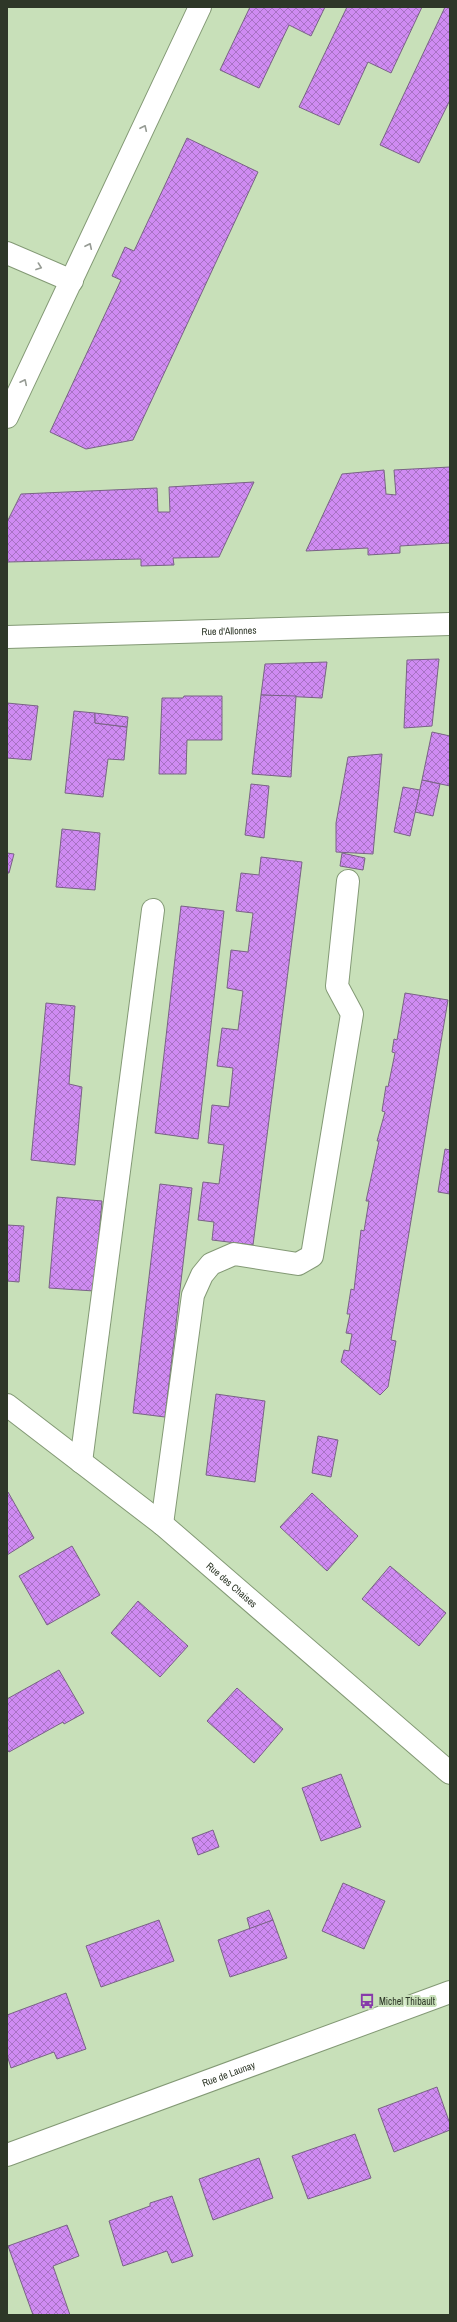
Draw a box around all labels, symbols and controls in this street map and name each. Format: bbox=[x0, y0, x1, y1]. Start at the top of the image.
one-way arrow bbox=[139, 124, 147, 132]
one-way arrow bbox=[84, 242, 92, 250]
one-way arrow bbox=[36, 262, 43, 271]
one-way arrow bbox=[19, 378, 27, 386]
street label: Rue d'Allonnes bbox=[201, 624, 257, 638]
street label: Rue des Chaises bbox=[204, 1559, 260, 1610]
bus stop icon: Michel Thibault bbox=[358, 1992, 376, 2010]
place label: Michel Thibault bbox=[379, 1995, 436, 2008]
street label: Rue de Launay bbox=[200, 2058, 258, 2090]

